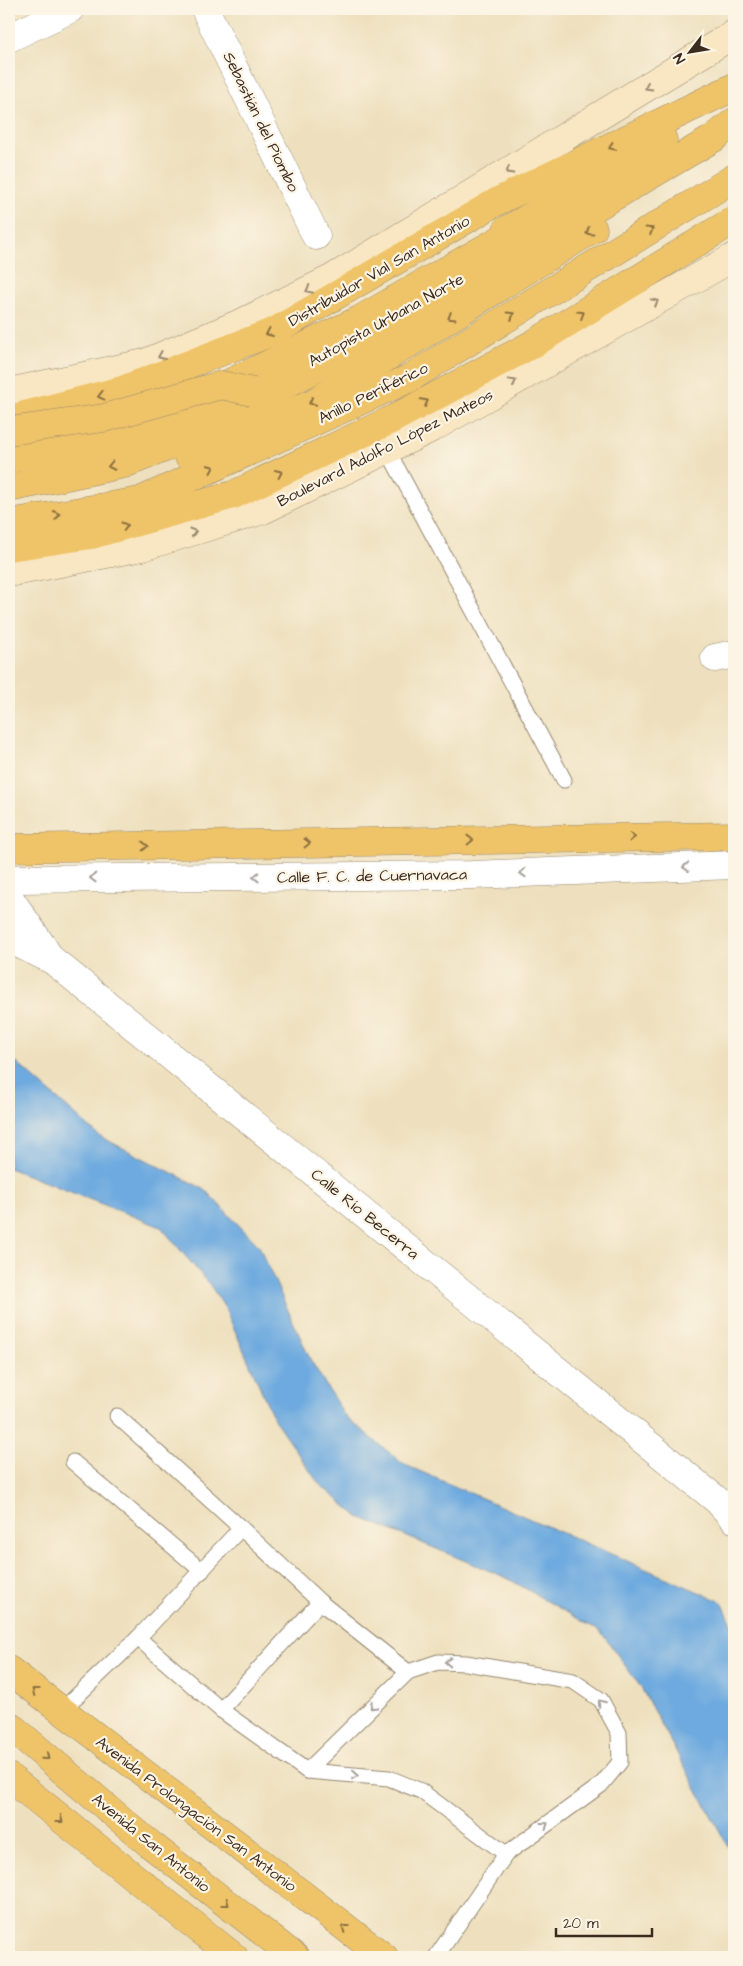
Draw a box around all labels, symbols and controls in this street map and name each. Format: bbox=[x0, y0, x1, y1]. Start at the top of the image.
north arrow bbox=[666, 28, 716, 78]
street label: Sebastián del Piombo bbox=[217, 48, 305, 196]
text: N bbox=[669, 49, 691, 67]
one-way arrow bbox=[644, 80, 653, 90]
one-way arrow bbox=[608, 140, 617, 150]
one-way arrow bbox=[506, 165, 515, 175]
street label: Distribuidor Vial San Antonio bbox=[284, 210, 474, 332]
one-way arrow bbox=[585, 225, 594, 235]
one-way arrow bbox=[644, 227, 653, 237]
street label: Autopista Urbana Norte bbox=[304, 268, 468, 372]
one-way arrow bbox=[305, 284, 314, 294]
one-way arrow bbox=[649, 298, 658, 308]
one-way arrow bbox=[576, 310, 585, 320]
one-way arrow bbox=[447, 311, 456, 321]
one-way arrow bbox=[506, 312, 515, 322]
one-way arrow bbox=[266, 328, 274, 338]
one-way arrow bbox=[157, 350, 166, 360]
street label: Anillo Periférico bbox=[314, 357, 432, 429]
one-way arrow bbox=[508, 378, 517, 388]
street label: Boulevard Adolfo López Mateos bbox=[273, 384, 497, 512]
one-way arrow bbox=[96, 390, 105, 401]
one-way arrow bbox=[308, 396, 317, 406]
one-way arrow bbox=[419, 398, 428, 408]
one-way arrow bbox=[107, 461, 116, 471]
one-way arrow bbox=[206, 464, 215, 475]
one-way arrow bbox=[274, 469, 283, 480]
one-way arrow bbox=[52, 510, 61, 520]
one-way arrow bbox=[121, 521, 129, 531]
one-way arrow bbox=[188, 528, 196, 538]
one-way arrow bbox=[629, 832, 637, 843]
one-way arrow bbox=[466, 835, 474, 845]
one-way arrow bbox=[304, 838, 312, 848]
one-way arrow bbox=[141, 840, 149, 851]
one-way arrow bbox=[681, 862, 689, 872]
street label: Calle F. C. de Cuernavaca bbox=[277, 863, 467, 889]
one-way arrow bbox=[519, 868, 526, 878]
one-way arrow bbox=[251, 872, 259, 882]
one-way arrow bbox=[89, 873, 96, 883]
street label: Calle Río Becerra bbox=[306, 1163, 424, 1265]
one-way arrow bbox=[444, 1657, 452, 1668]
one-way arrow bbox=[32, 1687, 41, 1696]
one-way arrow bbox=[370, 1700, 379, 1709]
one-way arrow bbox=[598, 1700, 607, 1709]
street label: Avenida Prolongación San Antonio bbox=[90, 1731, 301, 1898]
one-way arrow bbox=[40, 1751, 49, 1759]
one-way arrow bbox=[351, 1770, 359, 1781]
street label: Avenida San Antonio bbox=[87, 1788, 215, 1898]
one-way arrow bbox=[54, 1814, 63, 1823]
one-way arrow bbox=[539, 1823, 548, 1831]
one-way arrow bbox=[220, 1898, 229, 1906]
scale bar bbox=[556, 1906, 652, 1938]
text: 20 m bbox=[563, 1913, 599, 1934]
one-way arrow bbox=[342, 1925, 351, 1933]

